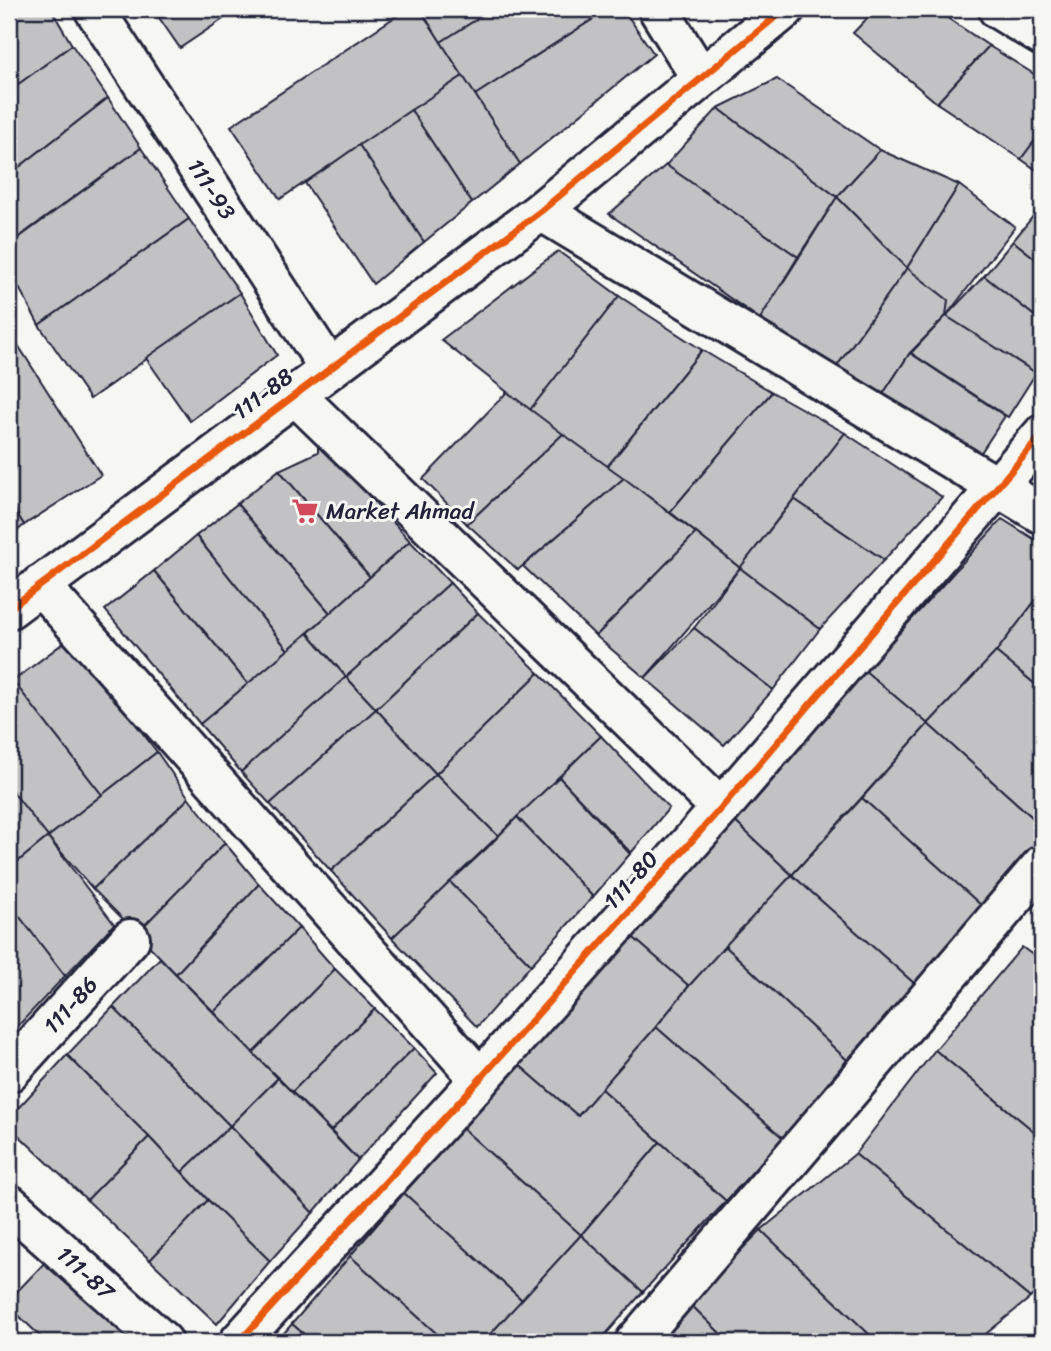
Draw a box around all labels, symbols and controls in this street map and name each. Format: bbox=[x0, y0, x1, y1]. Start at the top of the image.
street label: 111-93 bbox=[176, 150, 247, 228]
street label: 111-88 bbox=[224, 357, 303, 431]
place label: Market Ahmad bbox=[326, 491, 475, 532]
supermarket icon: Market Ahmad bbox=[290, 496, 320, 526]
street label: 111-80 bbox=[593, 841, 669, 919]
street label: 111-86 bbox=[32, 966, 108, 1043]
street label: 111-87 bbox=[47, 1235, 126, 1312]

